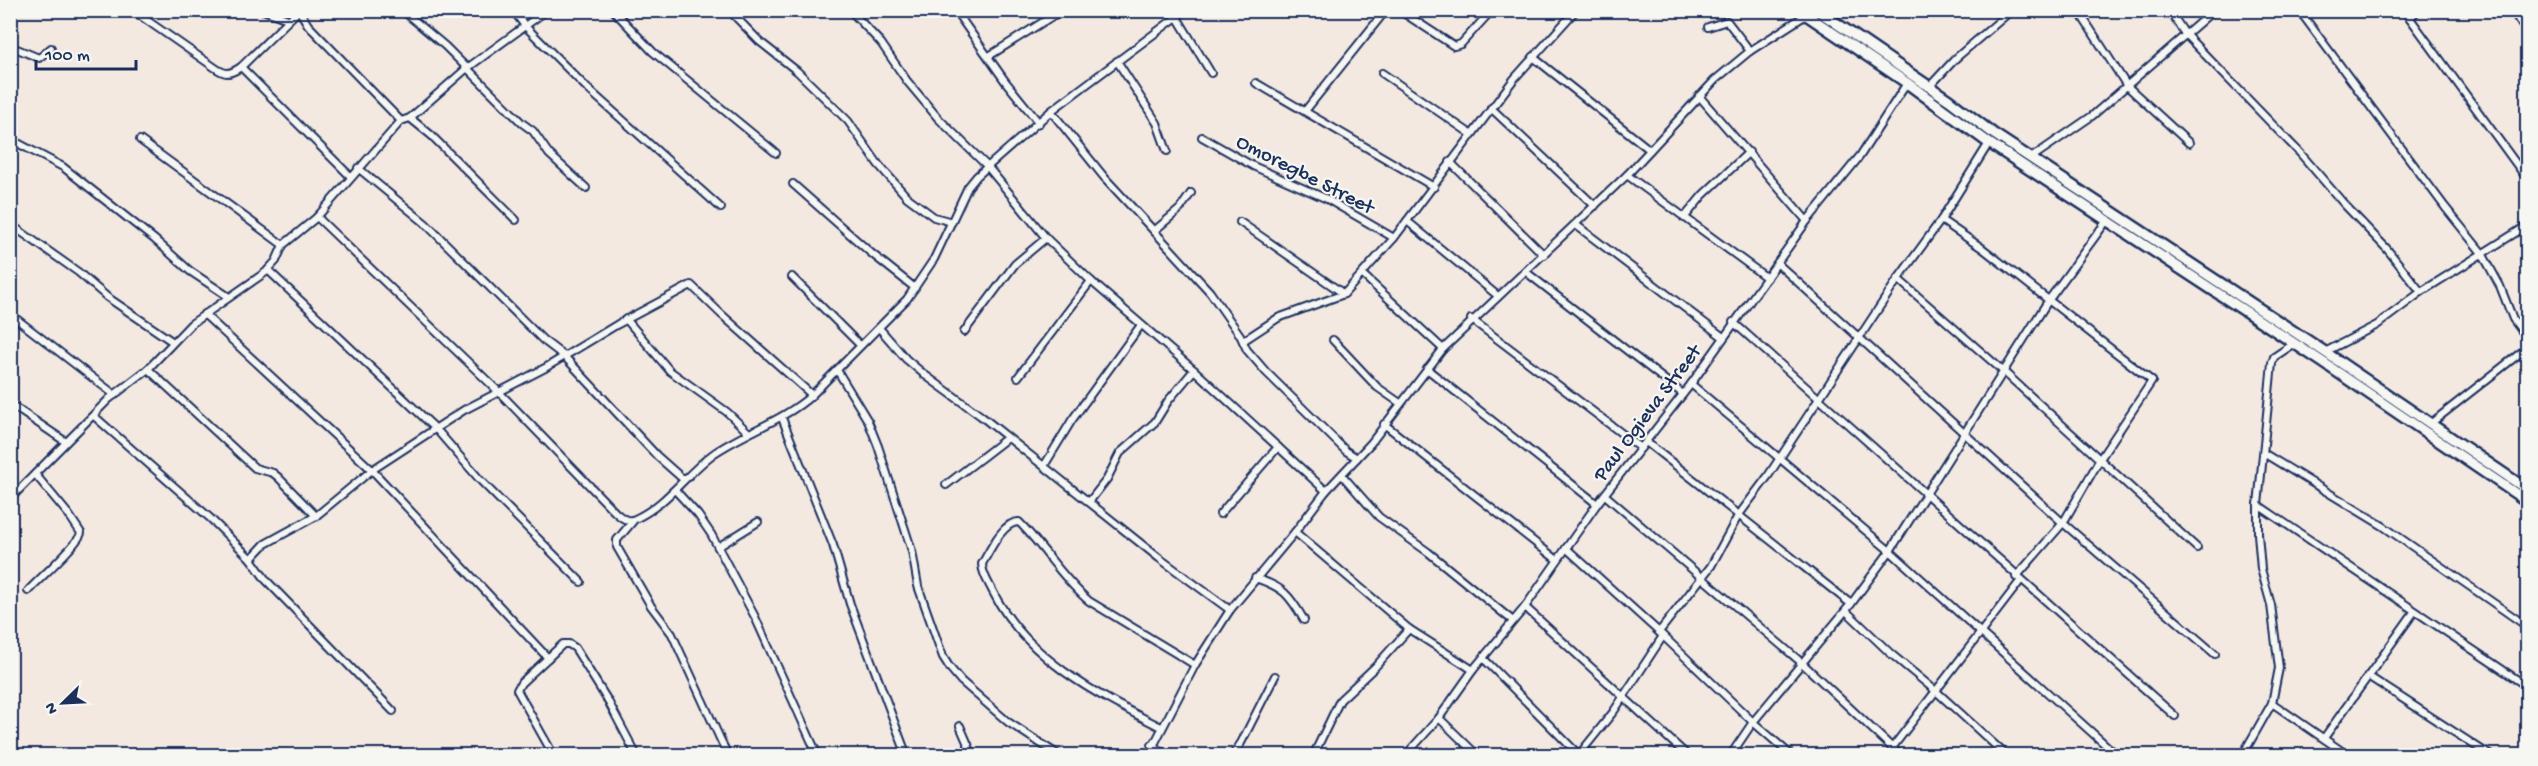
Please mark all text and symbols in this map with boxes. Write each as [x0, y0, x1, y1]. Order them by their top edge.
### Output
scale bar [36, 33, 136, 71]
text: 100 m [44, 46, 90, 67]
street label: Omoregbe Street [1231, 131, 1380, 223]
street label: Paul Ogieva Street [1589, 339, 1710, 488]
north arrow [33, 673, 93, 733]
text: N [41, 699, 63, 716]

